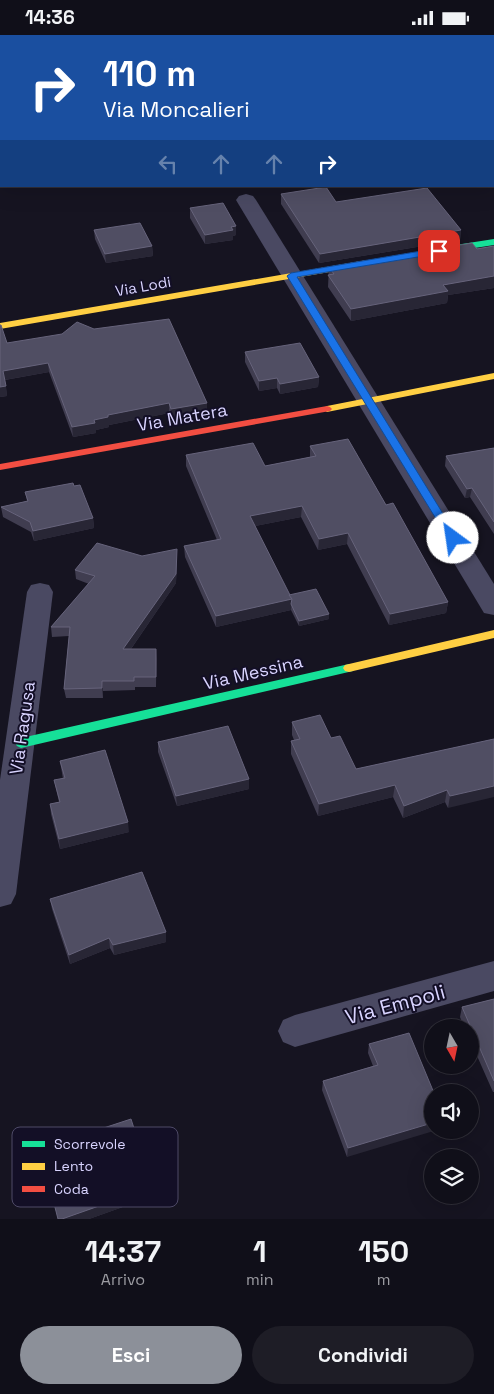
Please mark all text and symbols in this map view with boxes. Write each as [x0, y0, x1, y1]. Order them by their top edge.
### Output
text: 14:36 [25, 5, 75, 30]
text: 110 m [103, 52, 196, 96]
icon: right [20, 55, 85, 120]
text: Via Moncalieri [103, 95, 250, 123]
icon: left [154, 150, 182, 178]
icon: ahead [207, 150, 235, 178]
icon: ahead [260, 150, 288, 178]
icon: right [313, 150, 341, 178]
pin [418, 230, 460, 272]
icon: arrive [425, 237, 453, 265]
street label: Via Lodi [114, 272, 172, 300]
street label: Via Matera [135, 398, 229, 436]
position arrow [426, 511, 478, 563]
street label: Via Messina [201, 649, 305, 695]
street label: Via Ragusa [4, 680, 40, 776]
street label: Via Empoli [342, 978, 448, 1030]
north arrow [424, 1019, 479, 1074]
map controls [424, 1019, 479, 1204]
button: sound [424, 1084, 479, 1139]
legend [12, 1127, 178, 1207]
text: Scorrevole [54, 1135, 126, 1153]
button: layers [424, 1149, 479, 1204]
text: Lento [54, 1157, 93, 1175]
text: Coda [54, 1180, 89, 1198]
text: 14:37 [85, 1232, 161, 1271]
text: 1 [253, 1232, 266, 1271]
text: 150 [358, 1232, 409, 1271]
text: Arrivo [101, 1269, 145, 1290]
text: min [246, 1269, 273, 1290]
text: m [377, 1269, 391, 1290]
button: Esci [20, 1326, 242, 1384]
button: Condividi [252, 1326, 474, 1384]

